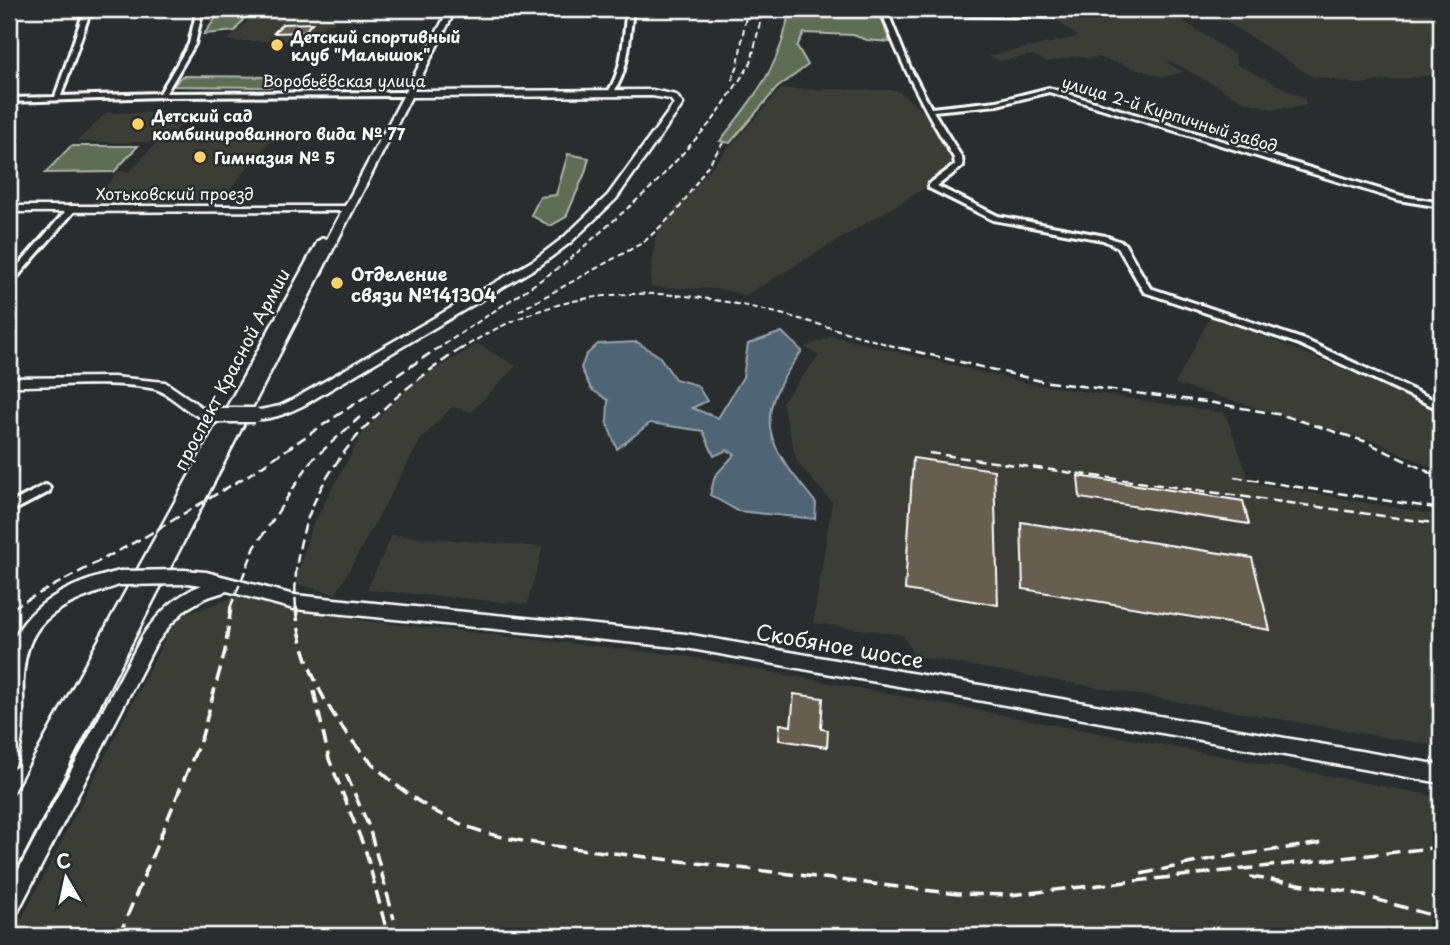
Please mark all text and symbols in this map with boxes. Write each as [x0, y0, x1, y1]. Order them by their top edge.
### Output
place label: Детский спортивный клуб "Малышок" [290, 24, 461, 66]
marker: Детский спортивный клуб "Малышок" [269, 37, 285, 53]
street label: Воробьёвская улица [262, 68, 426, 92]
street label: улица 2-й Кирпичный завод [1059, 69, 1281, 157]
place label: Детский сад комбинированного вида № 77 [151, 103, 406, 145]
marker: Детский сад комбинированного вида № 77 [130, 116, 146, 132]
place label: Гимназия № 5 [214, 145, 335, 169]
marker: Гимназия № 5 [192, 149, 208, 165]
street label: Хотьковский проезд [96, 181, 254, 205]
place label: Отделение связи №141304 [351, 260, 496, 308]
street label: проспект Красной Армии [166, 263, 296, 475]
marker: Отделение связи №141304 [329, 275, 345, 291]
street label: Скобяное шоссе [754, 615, 926, 675]
north arrow [32, 844, 102, 914]
text: С [54, 845, 72, 875]

